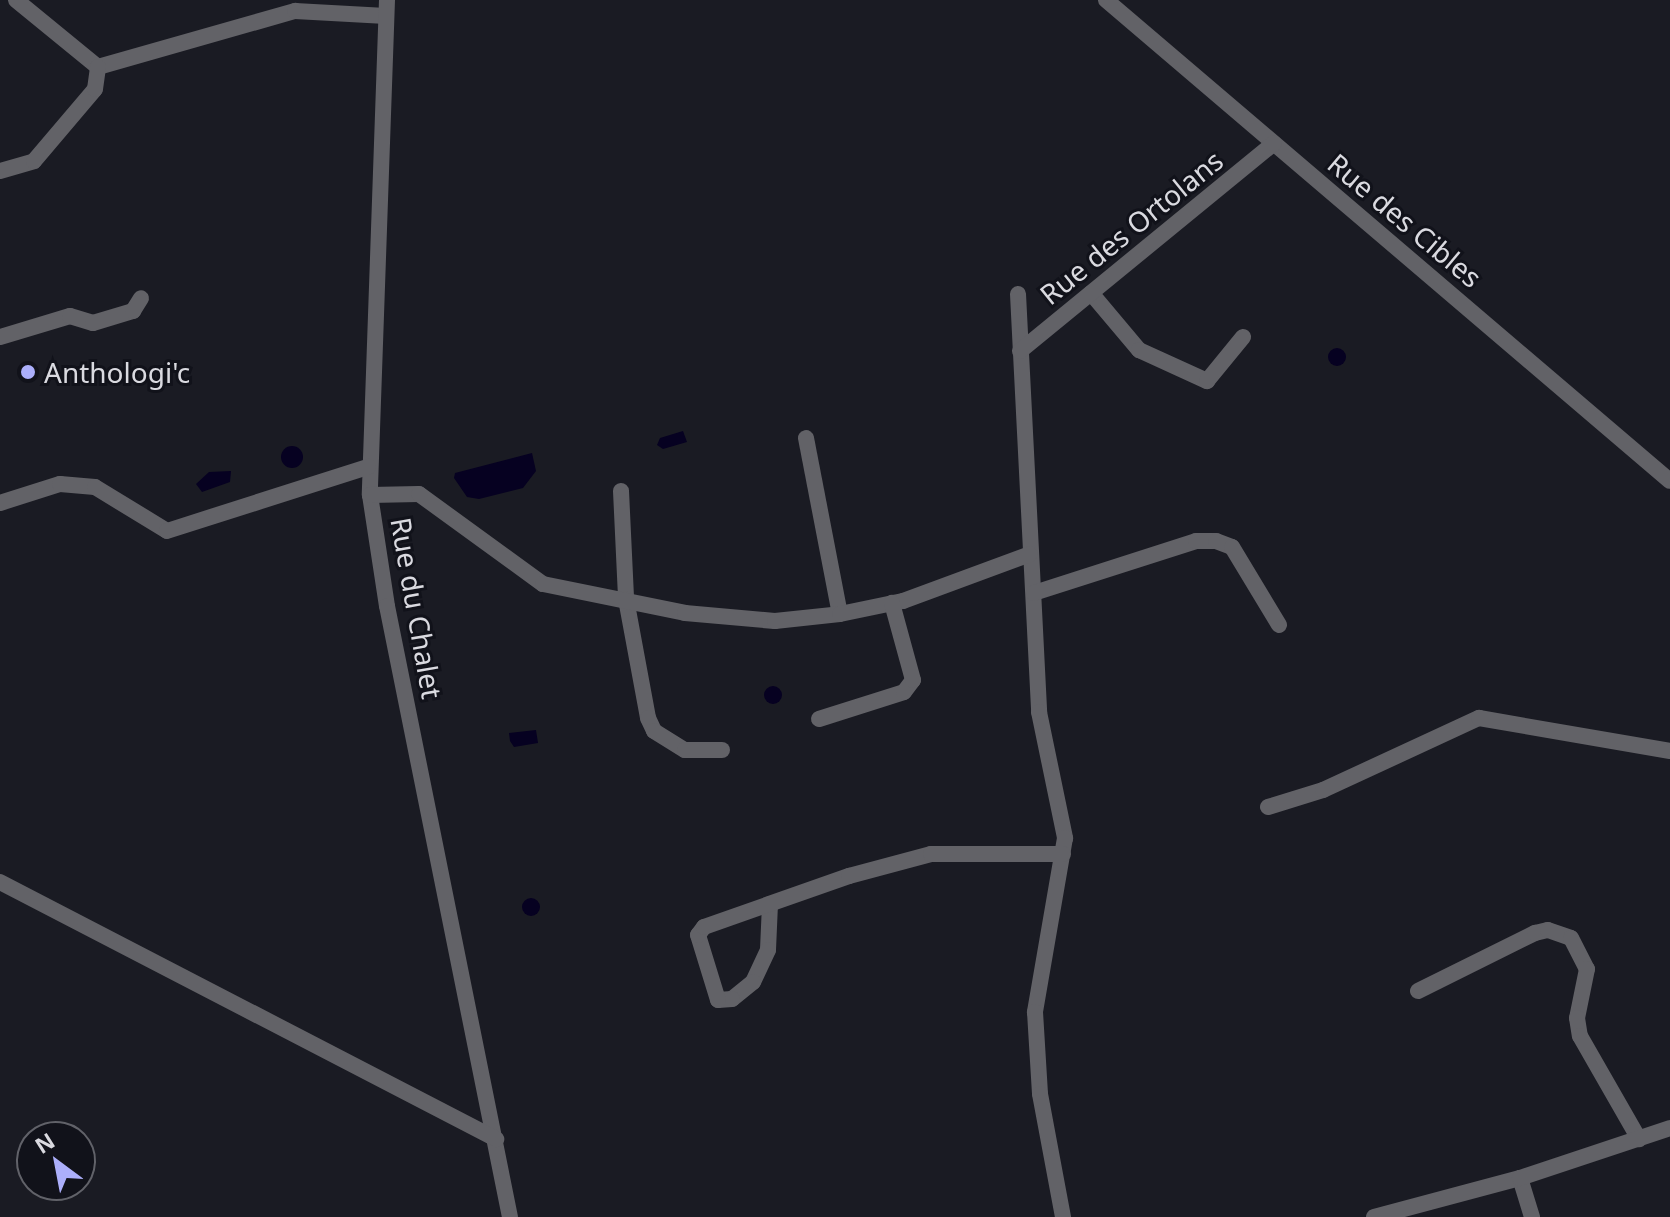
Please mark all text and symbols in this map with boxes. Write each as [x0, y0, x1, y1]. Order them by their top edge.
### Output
street label: Rue des Ortolans [1033, 143, 1229, 311]
street label: Rue des Cibles [1321, 146, 1489, 294]
place label: Anthologi'c [44, 355, 190, 389]
marker: Anthologi'c [19, 363, 37, 381]
street label: Rue du Chalet [385, 515, 449, 701]
north arrow [16, 1121, 96, 1201]
text: N [29, 1125, 60, 1160]

